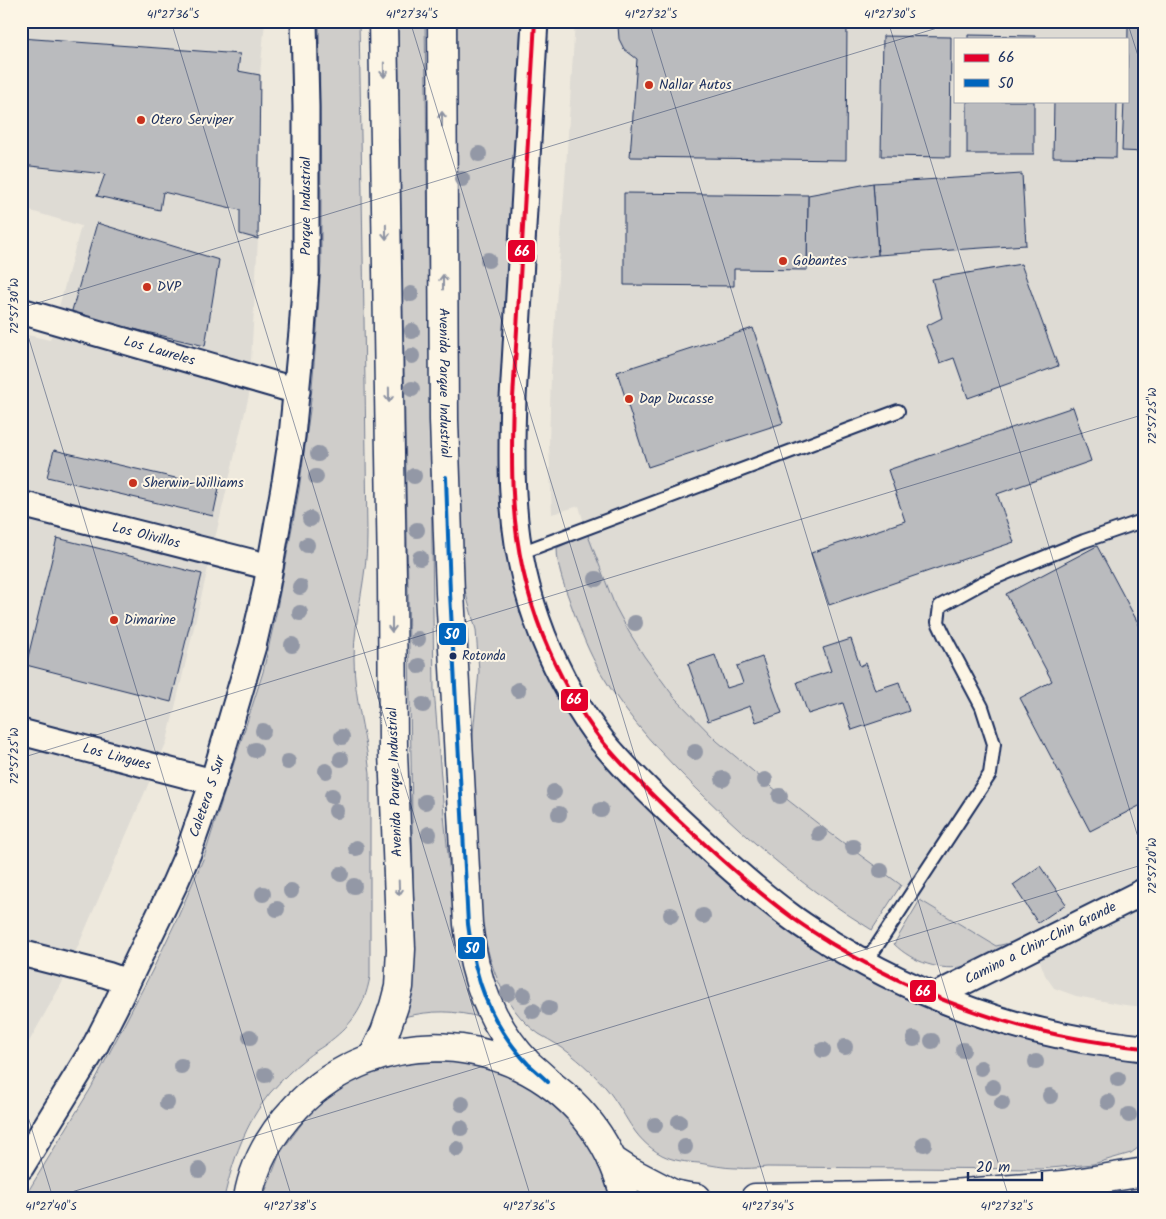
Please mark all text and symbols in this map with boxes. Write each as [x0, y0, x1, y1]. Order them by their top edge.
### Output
text: 41°27'36"S [147, 5, 200, 24]
text: 41°27'34"S [386, 5, 439, 24]
text: 41°27'32"S [625, 5, 678, 24]
text: 41°27'30"S [864, 5, 917, 24]
legend [954, 38, 1128, 102]
text: 66 [998, 46, 1015, 70]
one-way arrow [379, 62, 389, 78]
text: 50 [998, 72, 1014, 96]
place label: Nallar Autos [659, 74, 732, 96]
marker: Nallar Autos [643, 79, 655, 91]
place label: Otero Serviper [151, 109, 234, 131]
one-way arrow [437, 111, 447, 128]
marker: Otero Serviper [135, 114, 147, 126]
street label: Parque Industrial [295, 156, 317, 255]
one-way arrow [381, 224, 391, 240]
line badge: 66 [507, 239, 536, 263]
text: 66 [514, 241, 530, 263]
place label: Gobantes [793, 250, 847, 272]
marker: Gobantes [777, 255, 789, 267]
one-way arrow [438, 274, 448, 290]
place label: DVP [157, 276, 181, 298]
text: 72°57'30"W [5, 278, 24, 334]
marker: DVP [141, 281, 153, 293]
street label: Avenida Parque Industrial [432, 308, 456, 459]
street label: Los Laureles [121, 330, 198, 372]
one-way arrow [384, 386, 394, 403]
text: 72°57'25"W [1143, 387, 1162, 445]
place label: Dap Ducasse [639, 388, 714, 410]
marker: Dap Ducasse [623, 393, 635, 405]
place label: Sherwin-Williams [143, 472, 244, 494]
marker: Sherwin-Williams [127, 477, 139, 489]
street label: Los Olivillos [110, 516, 182, 555]
place label: Dimarine [124, 609, 176, 631]
marker: Dimarine [108, 614, 120, 626]
one-way arrow [387, 617, 397, 633]
line badge: 50 [438, 622, 467, 646]
text: 50 [444, 624, 460, 646]
place label: Rotonda [462, 646, 506, 667]
marker: Rotonda [448, 651, 458, 661]
line badge: 66 [560, 688, 589, 712]
text: 66 [566, 689, 582, 711]
street label: Avenida Parque Industrial [381, 706, 409, 857]
text: 72°57'25"W [5, 727, 24, 785]
street label: Los Lingues [80, 738, 153, 776]
street label: Caletera 5 Sur [183, 751, 232, 840]
text: 72°57'20"W [1143, 838, 1162, 894]
one-way arrow [394, 880, 403, 896]
street label: Camino a Chin-Chin Grande [961, 896, 1121, 990]
line badge: 50 [457, 936, 486, 960]
text: 50 [464, 938, 480, 960]
line badge: 66 [909, 979, 937, 1003]
text: 66 [915, 981, 931, 1003]
scale bar [968, 1149, 1042, 1181]
text: 20 m [976, 1156, 1010, 1180]
text: 41°27'40"S [25, 1197, 77, 1216]
text: 41°27'38"S [263, 1197, 317, 1216]
text: 41°27'36"S [503, 1197, 556, 1216]
text: 41°27'34"S [742, 1197, 795, 1216]
text: 41°27'32"S [981, 1197, 1034, 1216]

